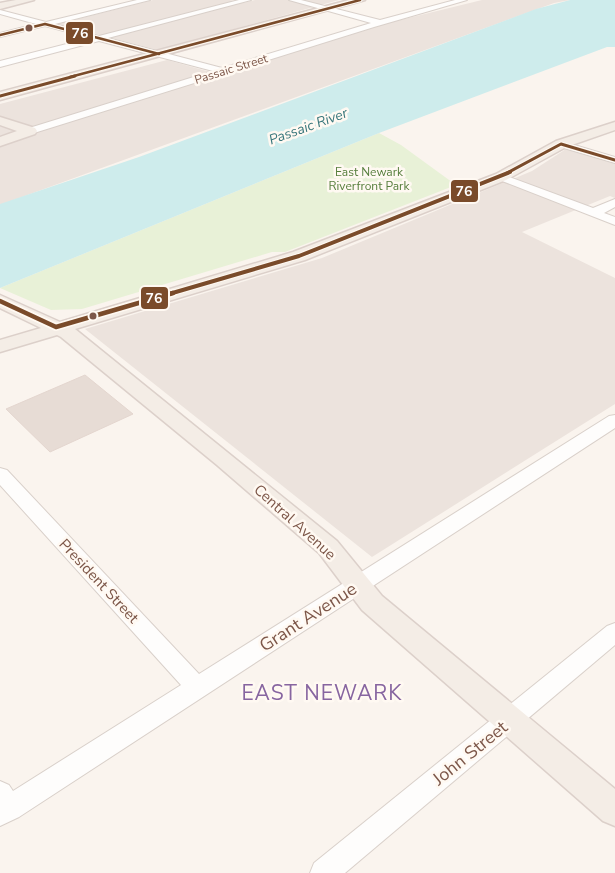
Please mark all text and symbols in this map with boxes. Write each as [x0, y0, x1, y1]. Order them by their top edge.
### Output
line badge: 76 [65, 21, 94, 45]
unlabelled marker [24, 23, 34, 33]
text: 76 [72, 24, 88, 43]
street label: Passaic Street [192, 50, 270, 88]
water label: Passaic River [266, 103, 351, 149]
park label: East Newark Riverfront Park [329, 164, 410, 194]
line badge: 76 [450, 179, 479, 203]
text: 76 [456, 182, 472, 201]
line badge: 76 [140, 286, 169, 310]
text: 76 [146, 289, 162, 308]
unlabelled marker [88, 311, 98, 321]
street label: Central Avenue [250, 480, 340, 564]
street label: President Street [55, 534, 144, 628]
street label: Grant Avenue [255, 577, 361, 657]
district label: EAST NEWARK [242, 679, 402, 707]
street label: John Street [427, 715, 513, 791]

